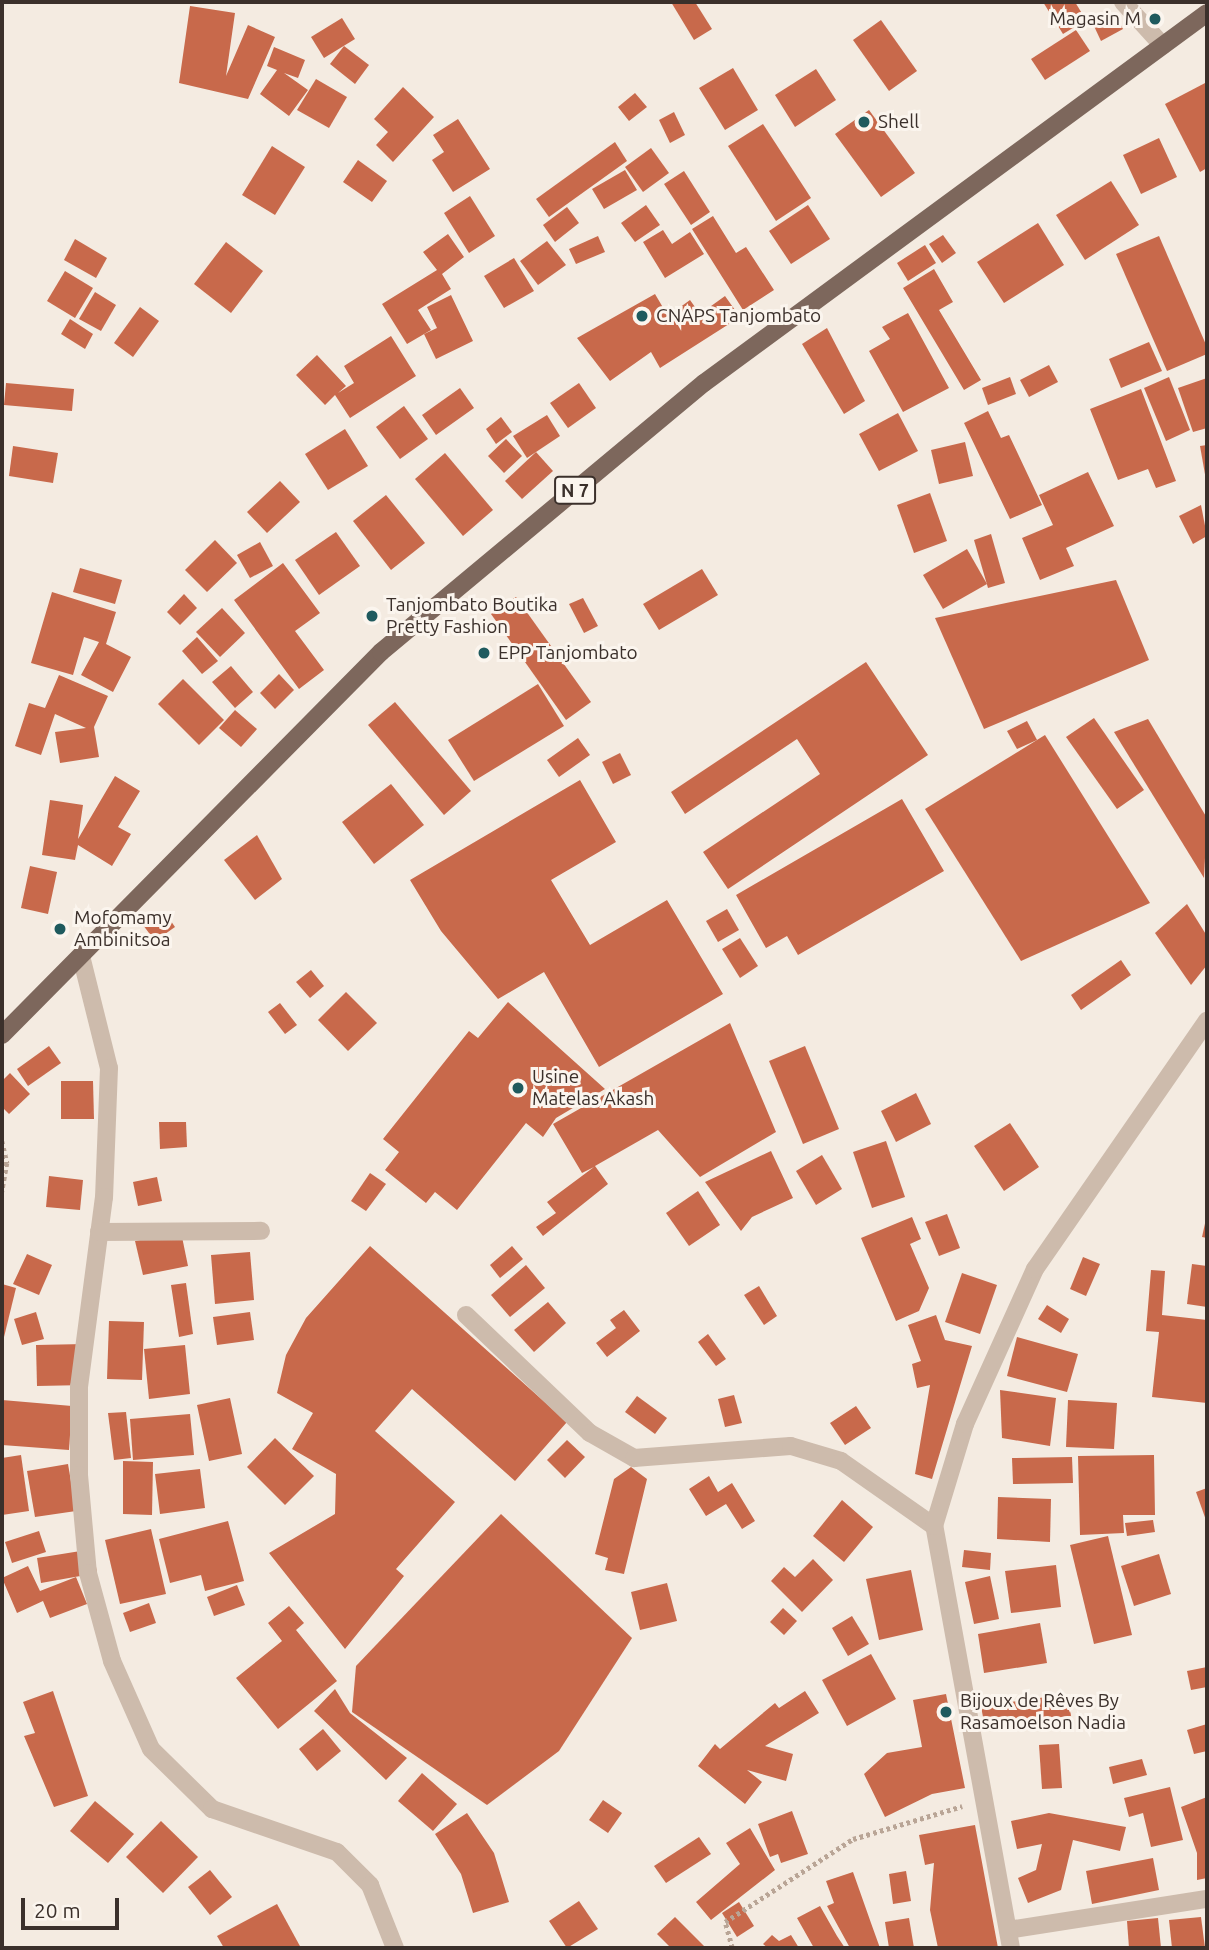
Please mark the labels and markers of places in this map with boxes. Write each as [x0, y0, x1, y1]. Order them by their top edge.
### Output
place label: Magasin M [1049, 8, 1141, 30]
marker: Magasin M [1147, 11, 1163, 27]
place label: Shell [878, 111, 919, 133]
marker: Shell [856, 114, 872, 130]
place label: CNAPS Tanjombato [656, 305, 821, 327]
marker: CNAPS Tanjombato [634, 308, 650, 324]
place label: Tanjombato Boutika Pretty Fashion [386, 594, 558, 638]
marker: Tanjombato Boutika Pretty Fashion [364, 608, 380, 624]
place label: EPP Tanjombato [498, 642, 638, 664]
marker: EPP Tanjombato [476, 645, 492, 661]
place label: Mofomamy Ambinitsoa [74, 907, 172, 951]
marker: Mofomamy Ambinitsoa [52, 921, 68, 937]
place label: Usine Matelas Akash [532, 1066, 654, 1110]
marker: Usine Matelas Akash [510, 1080, 526, 1096]
place label: Bijoux de Rêves By Rasamoelson Nadia [960, 1690, 1126, 1734]
marker: Bijoux de Rêves By Rasamoelson Nadia [938, 1704, 954, 1720]

